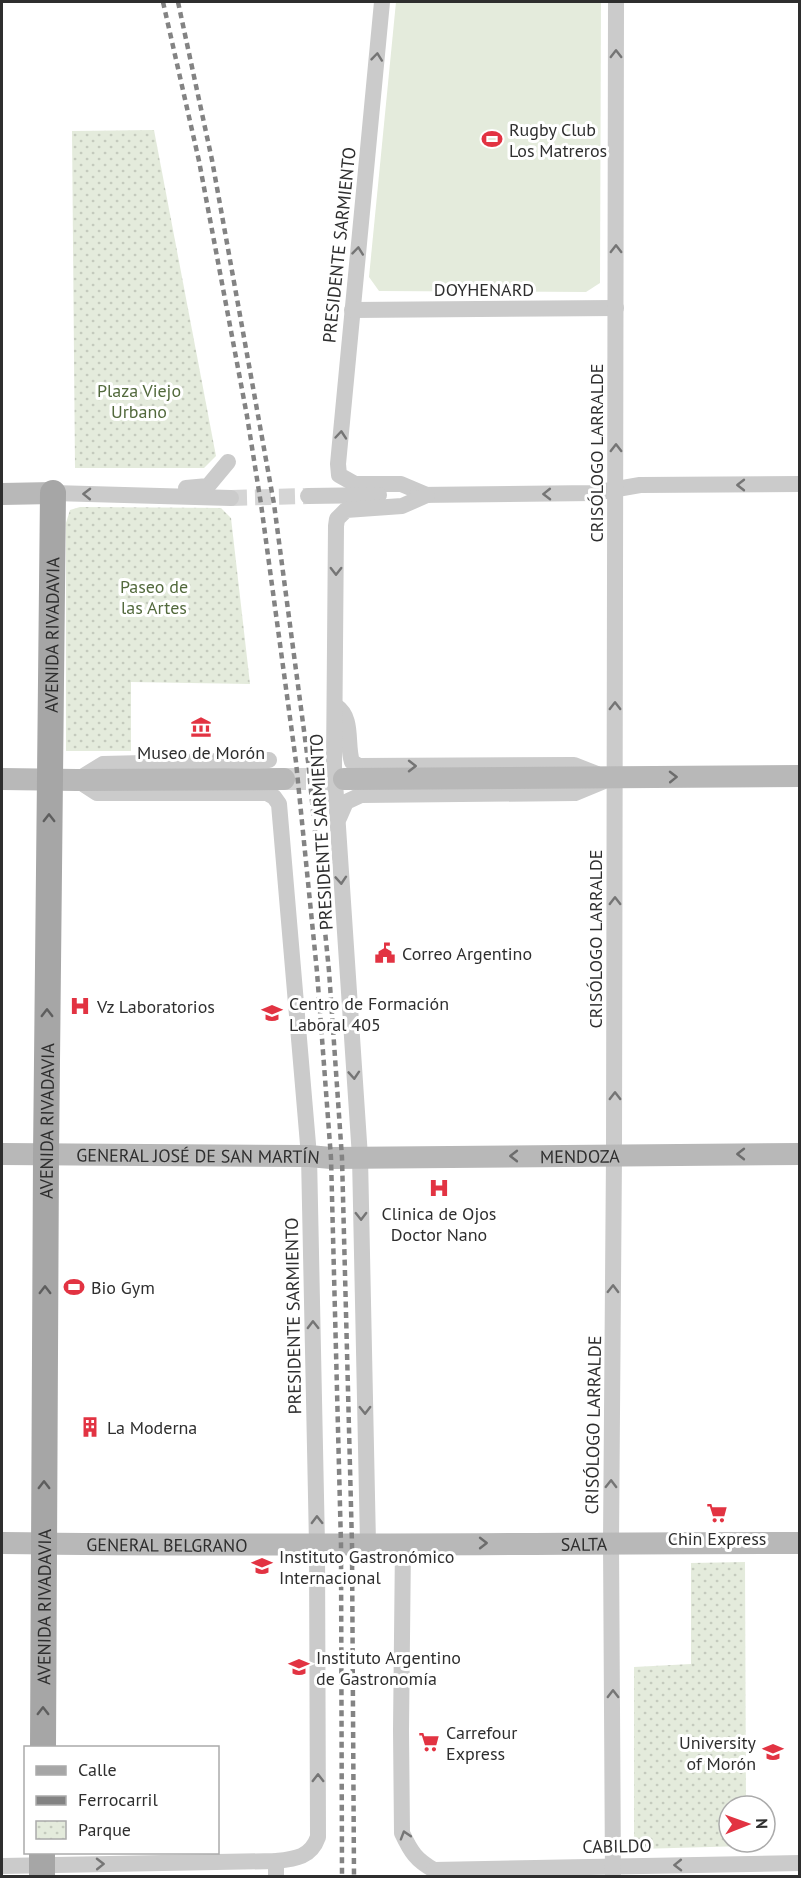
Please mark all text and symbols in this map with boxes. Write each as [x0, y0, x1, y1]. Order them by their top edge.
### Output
one-way arrow [610, 50, 622, 59]
one-way arrow [370, 53, 383, 62]
place label: Rugby Club Los Matreros [509, 118, 607, 162]
sports icon: Rugby Club Los Matreros [480, 127, 504, 151]
street label: PRESIDENTE SARMIENTO [317, 146, 361, 344]
one-way arrow [610, 245, 622, 254]
one-way arrow [351, 247, 364, 256]
street label: DOYHENARD [434, 278, 534, 301]
street label: CRISÓLOGO LARRALDE [585, 364, 608, 542]
park label: Plaza Viejo Urbano [97, 379, 181, 423]
one-way arrow [334, 430, 347, 439]
one-way arrow [610, 444, 622, 453]
one-way arrow [737, 479, 746, 491]
one-way arrow [542, 487, 551, 500]
one-way arrow [83, 488, 92, 500]
street label: AVENIDA RIVADAVIA [39, 556, 64, 713]
one-way arrow [330, 567, 342, 576]
park label: Paseo de las Artes [120, 575, 188, 619]
one-way arrow [609, 702, 621, 711]
museum icon: Museo de Morón [189, 715, 213, 739]
street label: PRESIDENTE SARMIENTO [304, 733, 338, 931]
place label: Museo de Morón [137, 741, 265, 764]
one-way arrow [407, 760, 416, 772]
one-way arrow [669, 771, 678, 784]
one-way arrow [43, 813, 55, 822]
street label: CRISÓLOGO LARRALDE [584, 850, 607, 1028]
one-way arrow [335, 876, 348, 885]
one-way arrow [609, 897, 621, 906]
public building icon: Correo Argentino [373, 941, 397, 965]
place label: Correo Argentino [402, 942, 532, 965]
place label: Centro de Formación Laboral 405 [289, 992, 449, 1036]
hospital icon: Vz Laboratorios [68, 994, 92, 1018]
place label: Vz Laboratorios [96, 995, 215, 1018]
school or university icon: Centro de Formación Laboral 405 [260, 1001, 284, 1025]
one-way arrow [41, 1008, 53, 1017]
street label: AVENIDA RIVADAVIA [34, 1042, 59, 1199]
one-way arrow [347, 1070, 360, 1079]
one-way arrow [609, 1092, 621, 1101]
street label: GENERAL JOSÉ DE SAN MARTÍN [76, 1143, 321, 1168]
street label: MENDOZA [540, 1144, 620, 1168]
one-way arrow [737, 1148, 746, 1160]
one-way arrow [509, 1150, 518, 1162]
hospital icon: Clinica de Ojos Doctor Nano [427, 1176, 451, 1200]
place label: Clinica de Ojos Doctor Nano [382, 1202, 496, 1246]
one-way arrow [355, 1211, 367, 1220]
street label: PRESIDENTE SARMIENTO [280, 1217, 306, 1415]
sports icon: Bio Gym [62, 1275, 86, 1299]
place label: Bio Gym [91, 1276, 155, 1299]
one-way arrow [607, 1284, 619, 1293]
one-way arrow [39, 1286, 51, 1295]
one-way arrow [306, 1321, 319, 1330]
street label: CRISÓLOGO LARRALDE [580, 1335, 606, 1515]
one-way arrow [359, 1406, 372, 1415]
building icon: La Moderna [78, 1415, 102, 1439]
place label: La Moderna [107, 1416, 197, 1439]
one-way arrow [605, 1479, 618, 1488]
one-way arrow [38, 1481, 50, 1490]
supermarket icon: Chin Express [705, 1501, 729, 1525]
one-way arrow [311, 1516, 323, 1525]
place label: Chin Express [668, 1527, 766, 1550]
street label: AVENIDA RIVADAVIA [32, 1529, 56, 1685]
street label: SALTA [561, 1532, 608, 1555]
street label: GENERAL BELGRANO [86, 1533, 248, 1556]
one-way arrow [478, 1537, 487, 1549]
place label: Instituto Gastronómico Internacional [279, 1545, 454, 1589]
school or university icon: Instituto Gastronómico Internacional [250, 1554, 274, 1578]
place label: Instituto Argentino de Gastronomía [316, 1646, 461, 1690]
school or university icon: Instituto Argentino de Gastronomía [287, 1655, 311, 1679]
one-way arrow [607, 1690, 619, 1699]
one-way arrow [37, 1707, 49, 1716]
place label: Carrefour Express [446, 1721, 517, 1765]
supermarket icon: Carrefour Express [417, 1730, 441, 1754]
place label: University of Morón [679, 1731, 757, 1775]
school or university icon: University of Morón [761, 1740, 785, 1764]
legend [24, 1746, 219, 1854]
text: Calle [78, 1758, 117, 1781]
one-way arrow [312, 1774, 324, 1783]
text: Ferrocarril [78, 1788, 158, 1811]
north arrow [717, 1794, 777, 1854]
text: Parque [78, 1818, 131, 1841]
text: N [752, 1818, 772, 1829]
one-way arrow [400, 1830, 412, 1840]
street label: CABILDO [582, 1834, 652, 1858]
one-way arrow [96, 1858, 105, 1871]
one-way arrow [674, 1859, 683, 1871]

